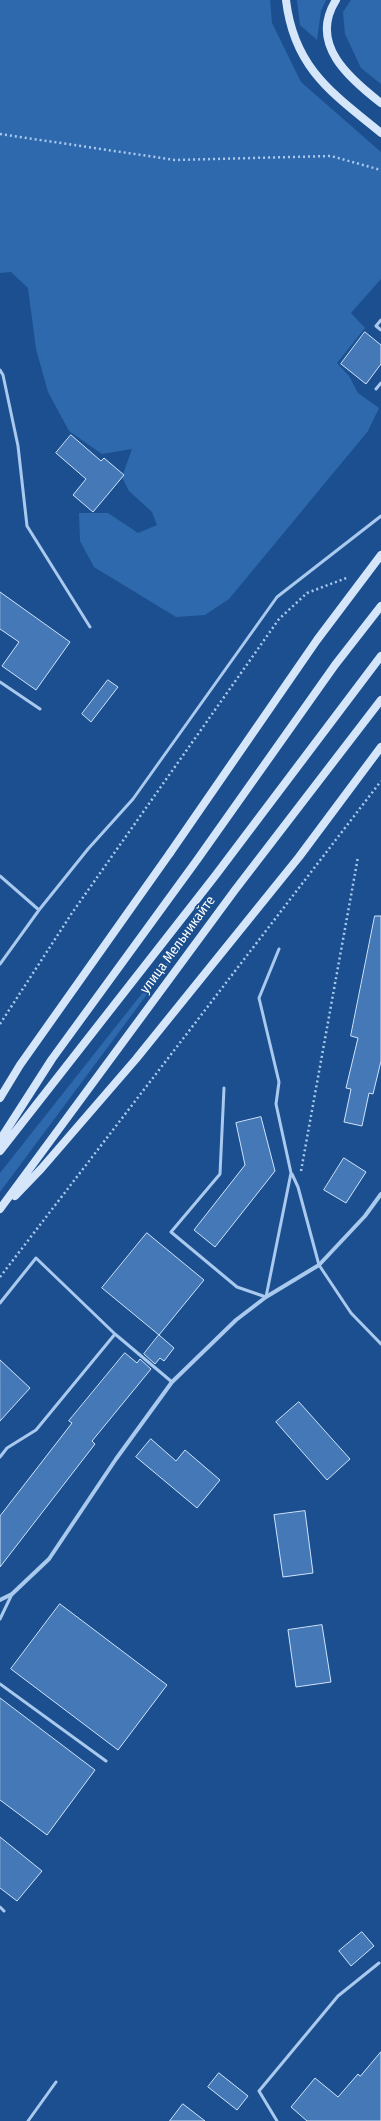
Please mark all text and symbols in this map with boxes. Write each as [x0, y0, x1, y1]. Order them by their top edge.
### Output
street label: улица Мельникайте [137, 893, 219, 997]

